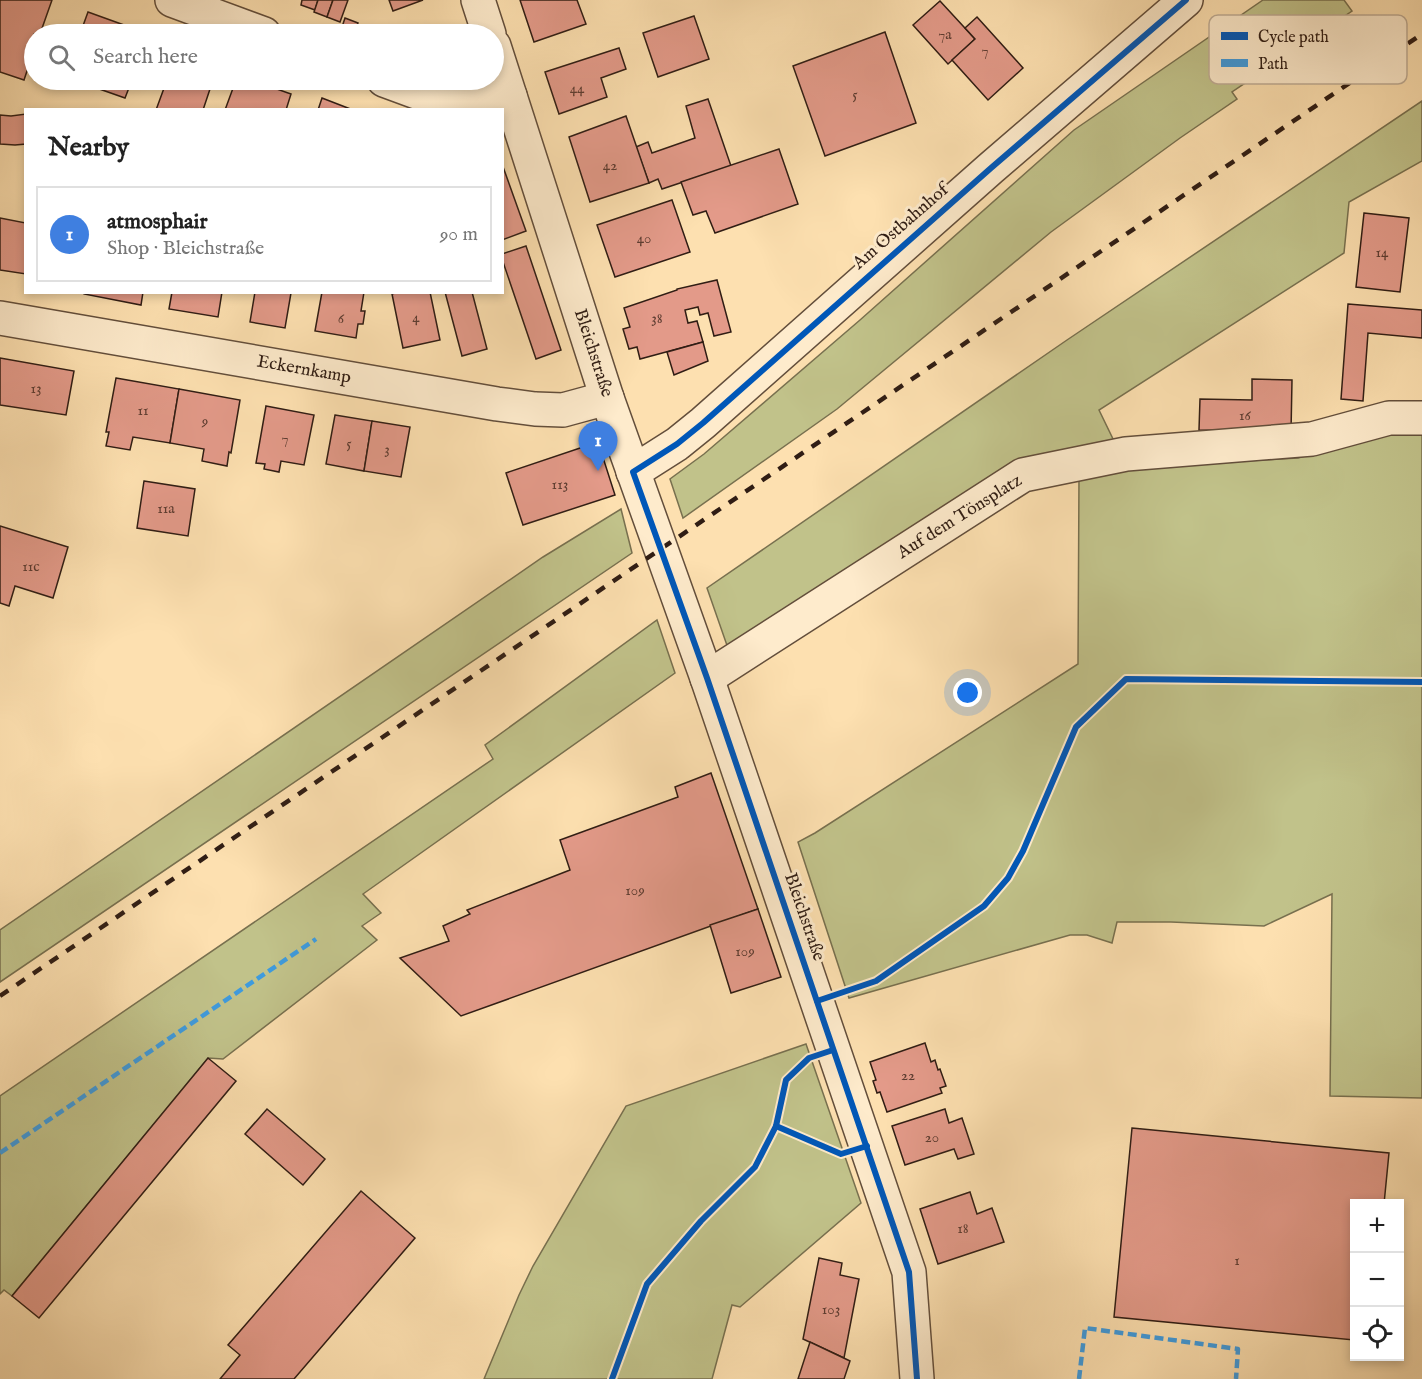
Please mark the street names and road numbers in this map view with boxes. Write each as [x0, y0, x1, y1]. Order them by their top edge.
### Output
street label: Am Ostbahnhof [848, 177, 956, 276]
street label: Bleichstraße [568, 306, 618, 400]
street label: Eckernkamp [255, 350, 353, 390]
street label: Auf dem Tönsplatz [893, 469, 1027, 565]
street label: Bleichstraße [778, 870, 830, 964]

